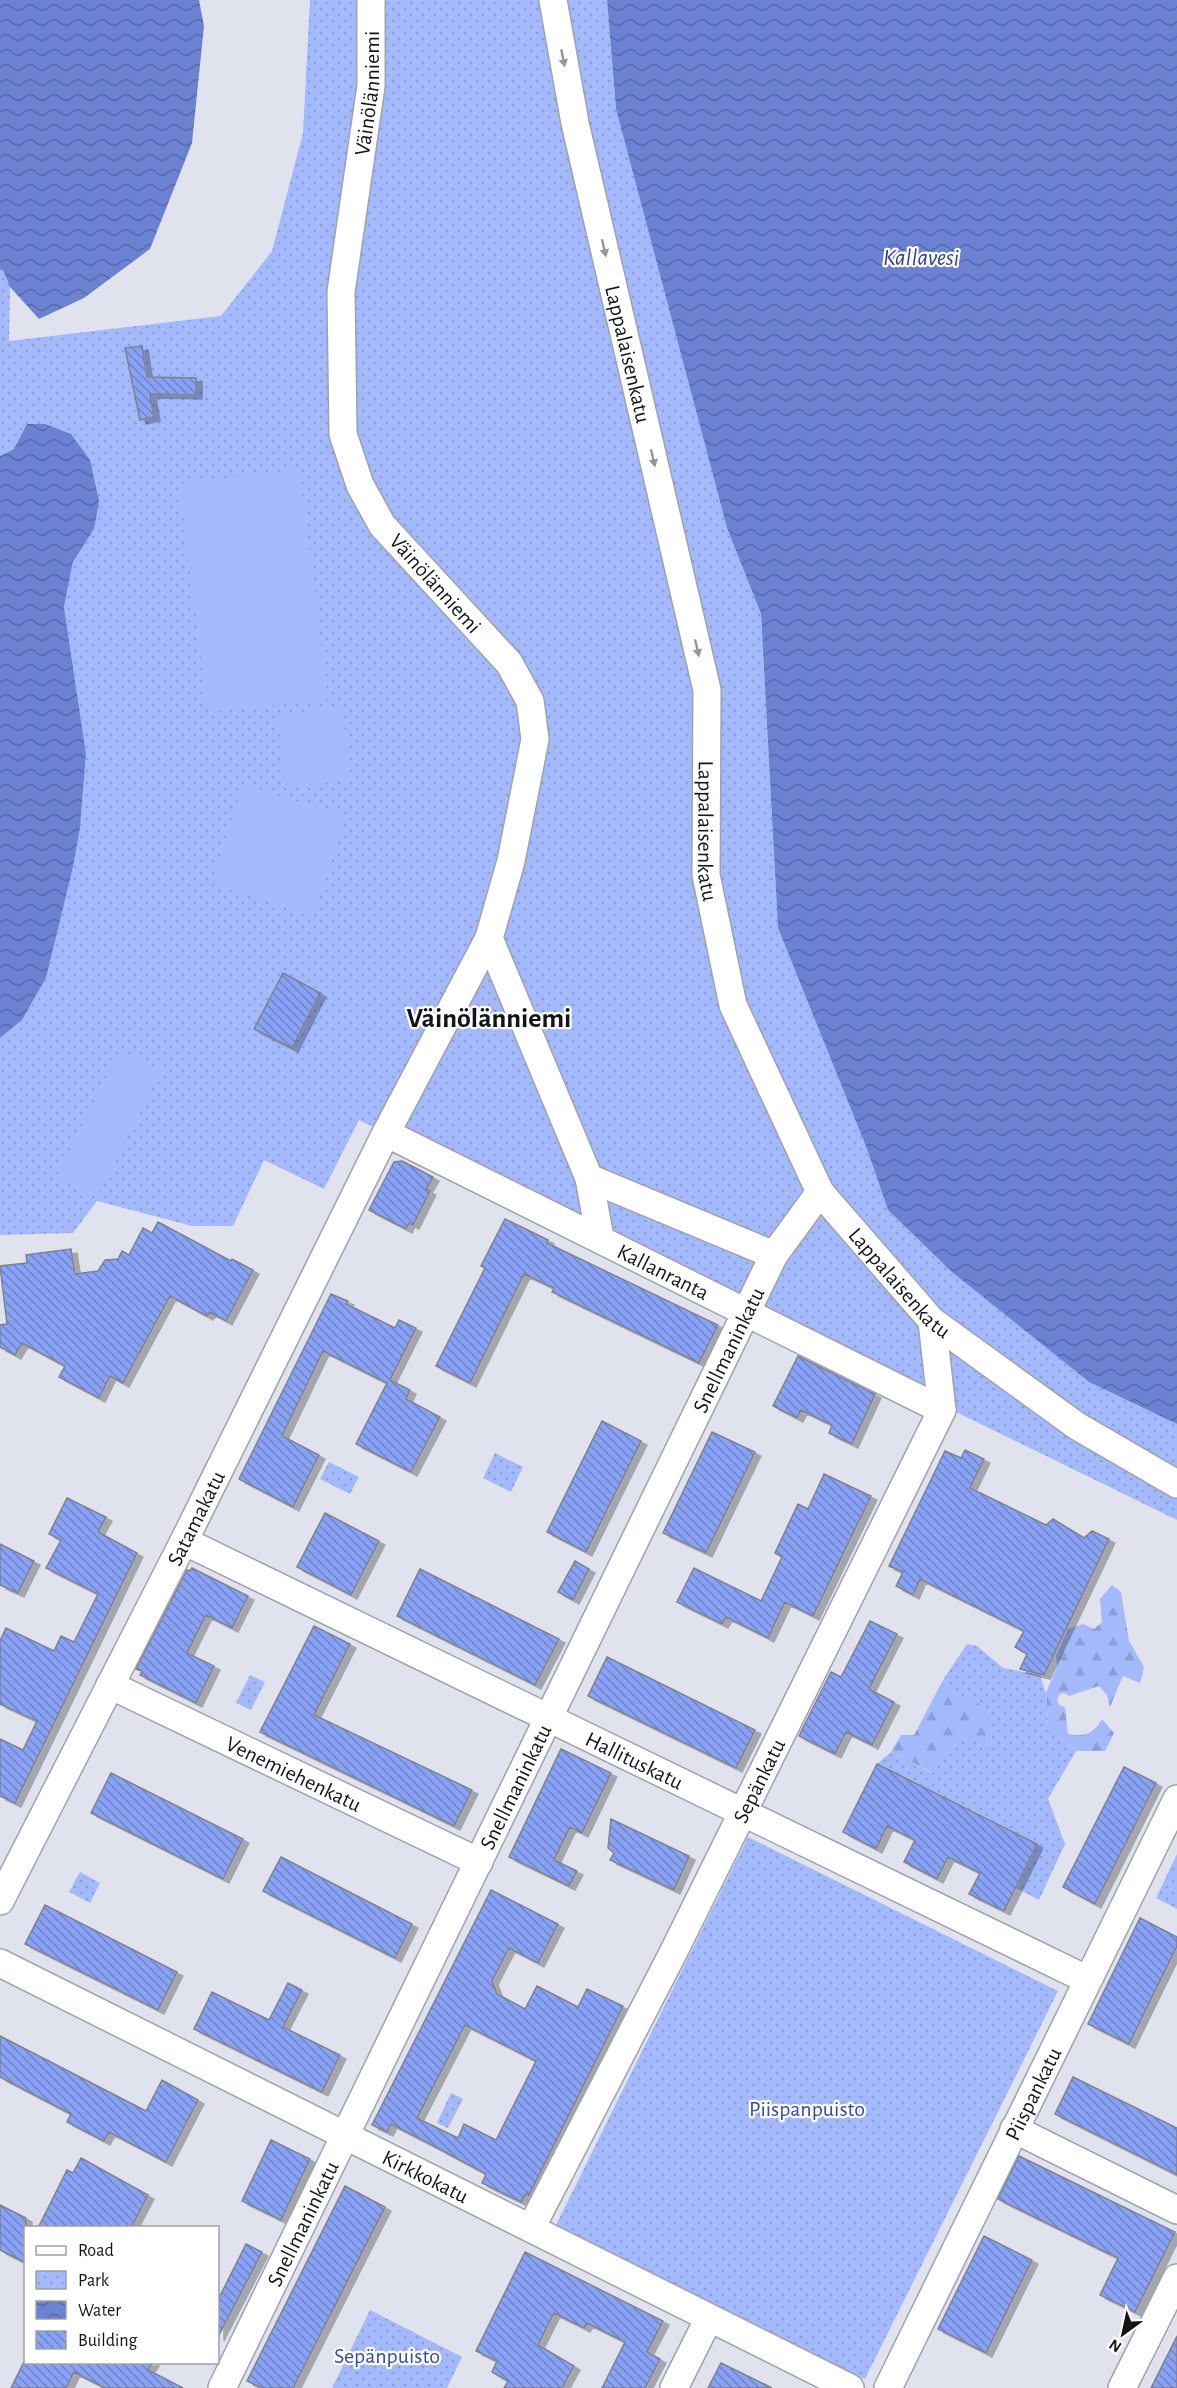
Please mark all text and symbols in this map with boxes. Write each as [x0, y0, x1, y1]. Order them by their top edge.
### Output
street label: Väinölänniemi [351, 31, 384, 157]
one-way arrow [559, 48, 568, 67]
one-way arrow [600, 239, 610, 257]
water label: Kallavesi [883, 246, 959, 270]
street label: Lappalaisenkatu [601, 283, 654, 425]
one-way arrow [649, 449, 659, 468]
street label: Väinölänniemi [385, 530, 485, 638]
one-way arrow [693, 639, 703, 658]
street label: Lappalaisenkatu [694, 761, 721, 903]
district label: Väinölänniemi [407, 1005, 571, 1033]
street label: Lappalaisenkatu [844, 1224, 954, 1343]
street label: Kallanranta [614, 1240, 712, 1304]
street label: Snellmaninkatu [689, 1284, 768, 1416]
street label: Satamakatu [163, 1467, 229, 1569]
street label: Snellmaninkatu [476, 1721, 556, 1853]
street label: Hallituskatu [582, 1728, 686, 1794]
street label: Venemiehenkatu [222, 1732, 365, 1816]
street label: Sepänkatu [729, 1735, 789, 1826]
street label: Piispankatu [1001, 2044, 1065, 2144]
park label: Piispanpuisto [749, 2098, 865, 2120]
street label: Kirkkokatu [379, 2146, 472, 2207]
street label: Snellmaninkatu [263, 2158, 343, 2290]
legend [24, 2226, 219, 2364]
text: Road [78, 2242, 114, 2260]
text: Park [78, 2272, 110, 2290]
text: Water [78, 2302, 121, 2320]
north arrow [1093, 2304, 1153, 2364]
text: Building [78, 2332, 138, 2350]
text: N [1106, 2336, 1124, 2355]
park label: Sepänpuisto [334, 2345, 440, 2367]

